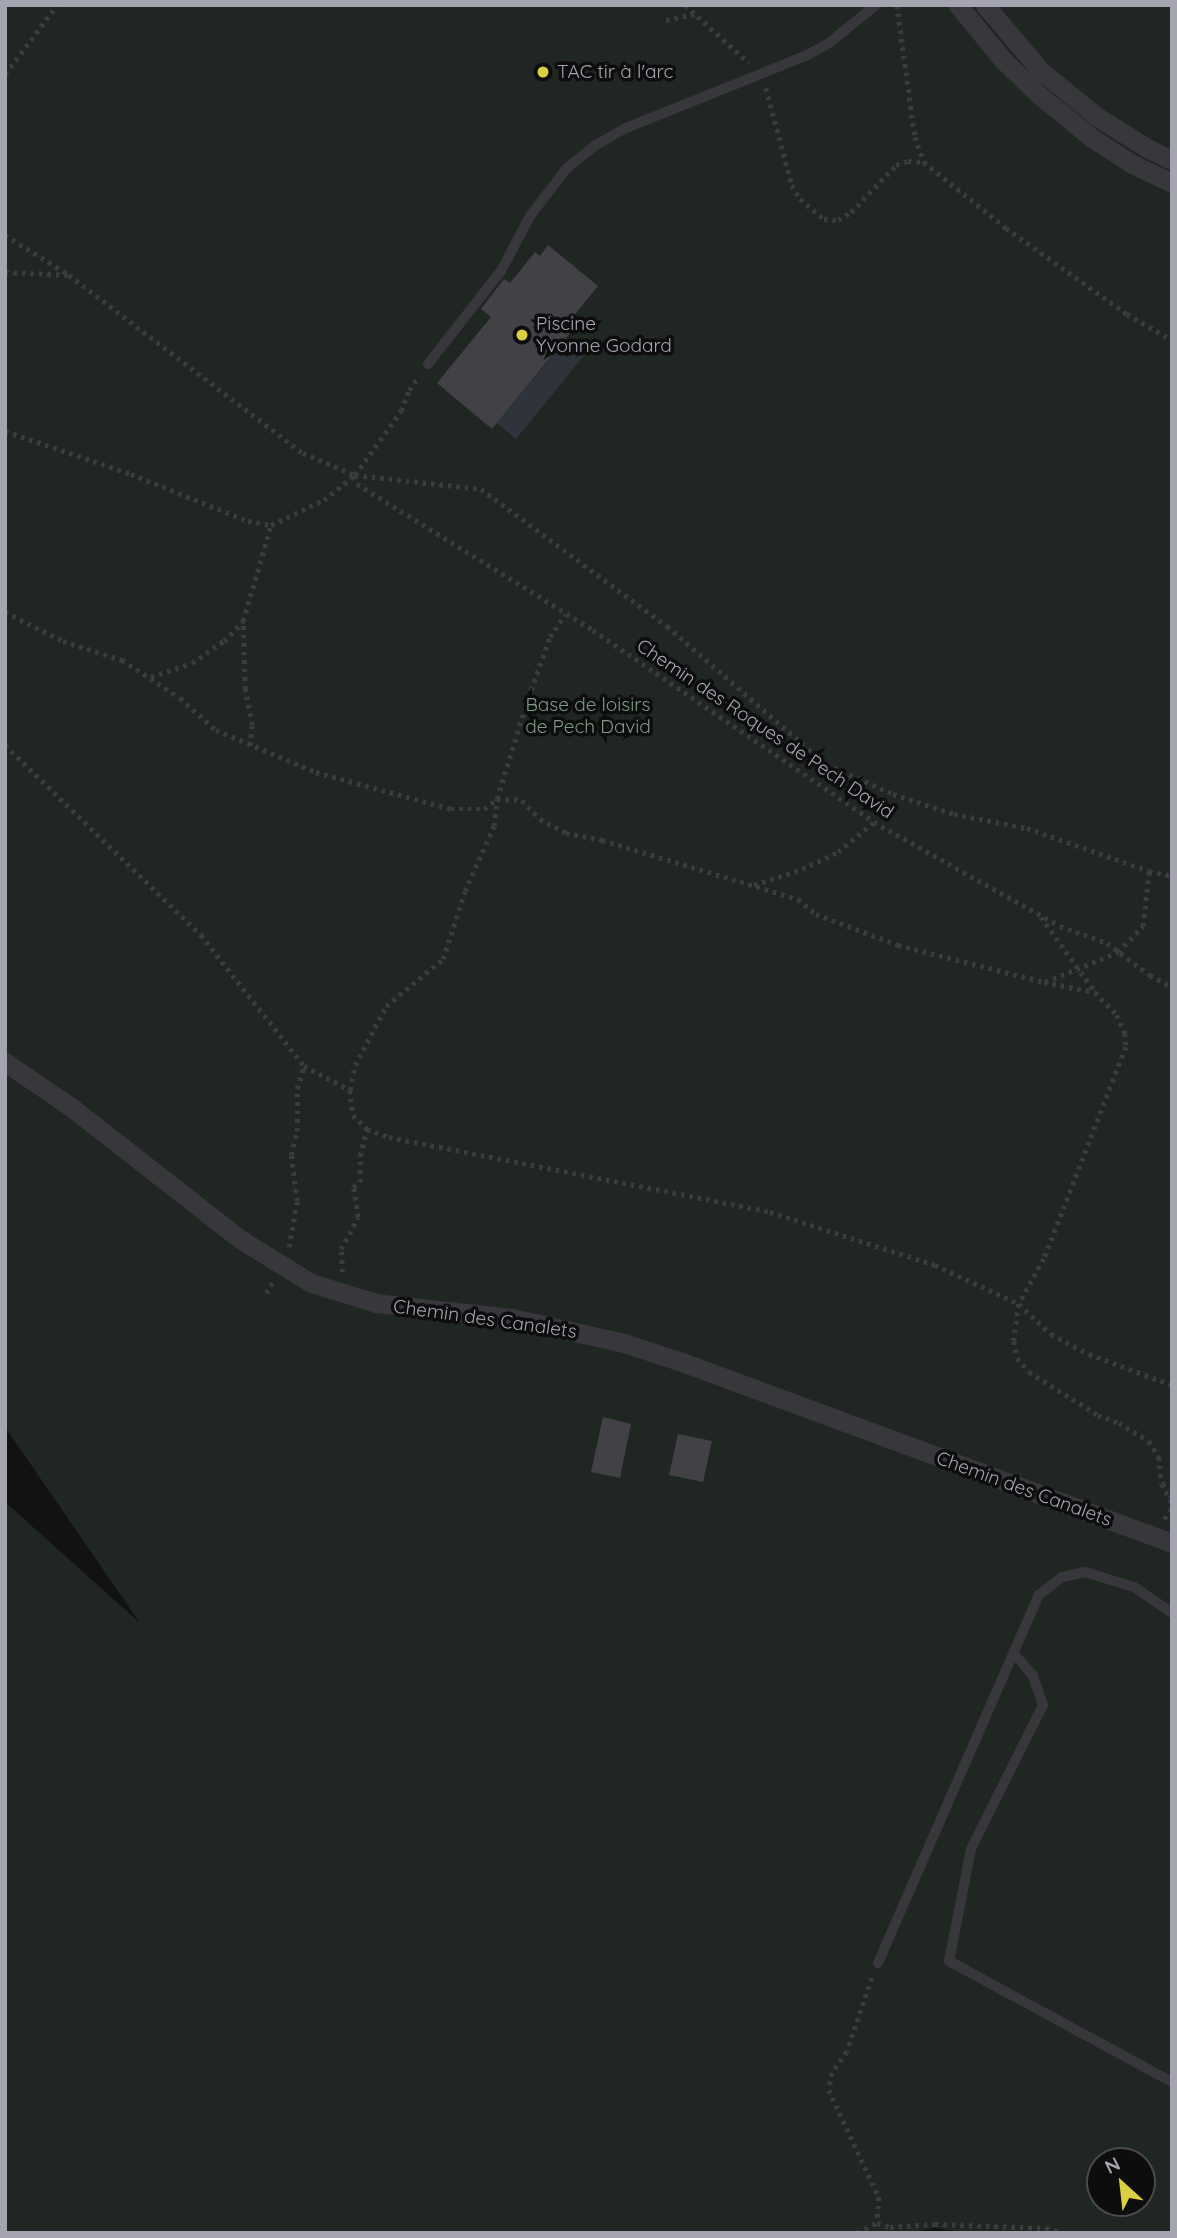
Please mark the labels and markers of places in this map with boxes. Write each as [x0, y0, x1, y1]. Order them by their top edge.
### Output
place label: TAC tir à l'arc [557, 61, 673, 83]
marker: TAC tir à l'arc [535, 64, 551, 80]
place label: Piscine Yvonne Godard [536, 313, 672, 357]
marker: Piscine Yvonne Godard [514, 327, 530, 343]

